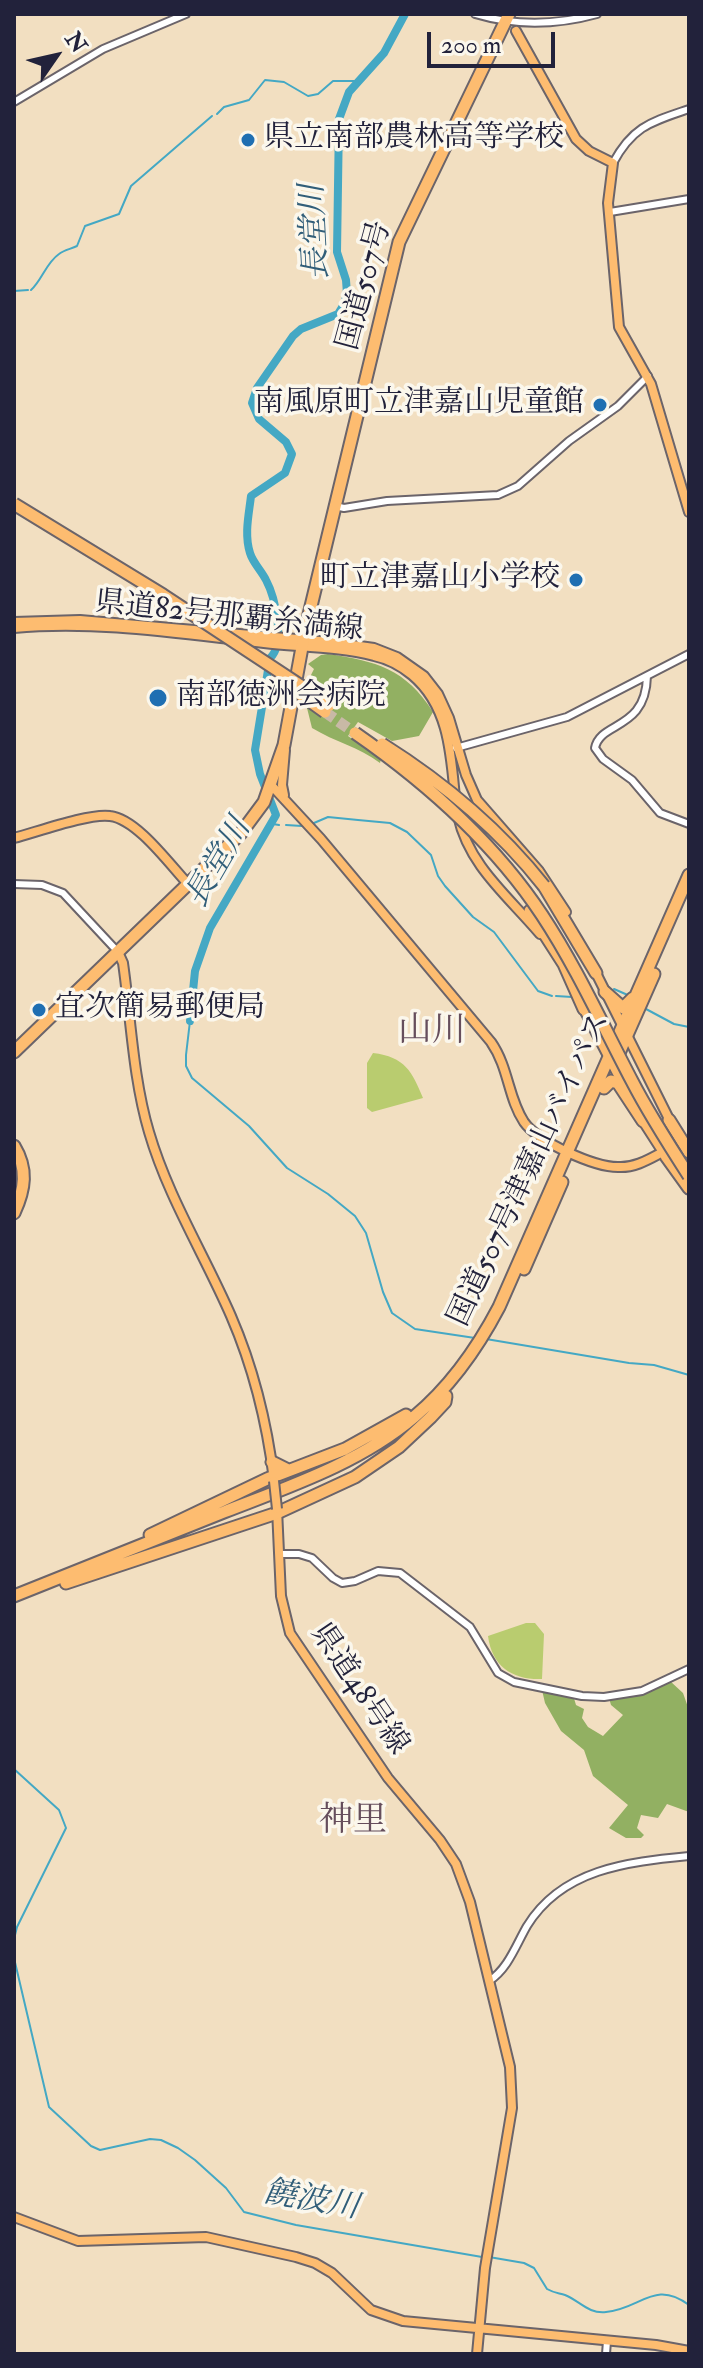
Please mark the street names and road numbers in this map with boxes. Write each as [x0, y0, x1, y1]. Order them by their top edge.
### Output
street label: 国道507号 [332, 218, 400, 354]
street label: 県道82号那覇糸満線 [93, 586, 365, 650]
street label: 国道507号津嘉山バイパス [442, 1007, 620, 1333]
street label: 県道48号線 [301, 1618, 415, 1762]

